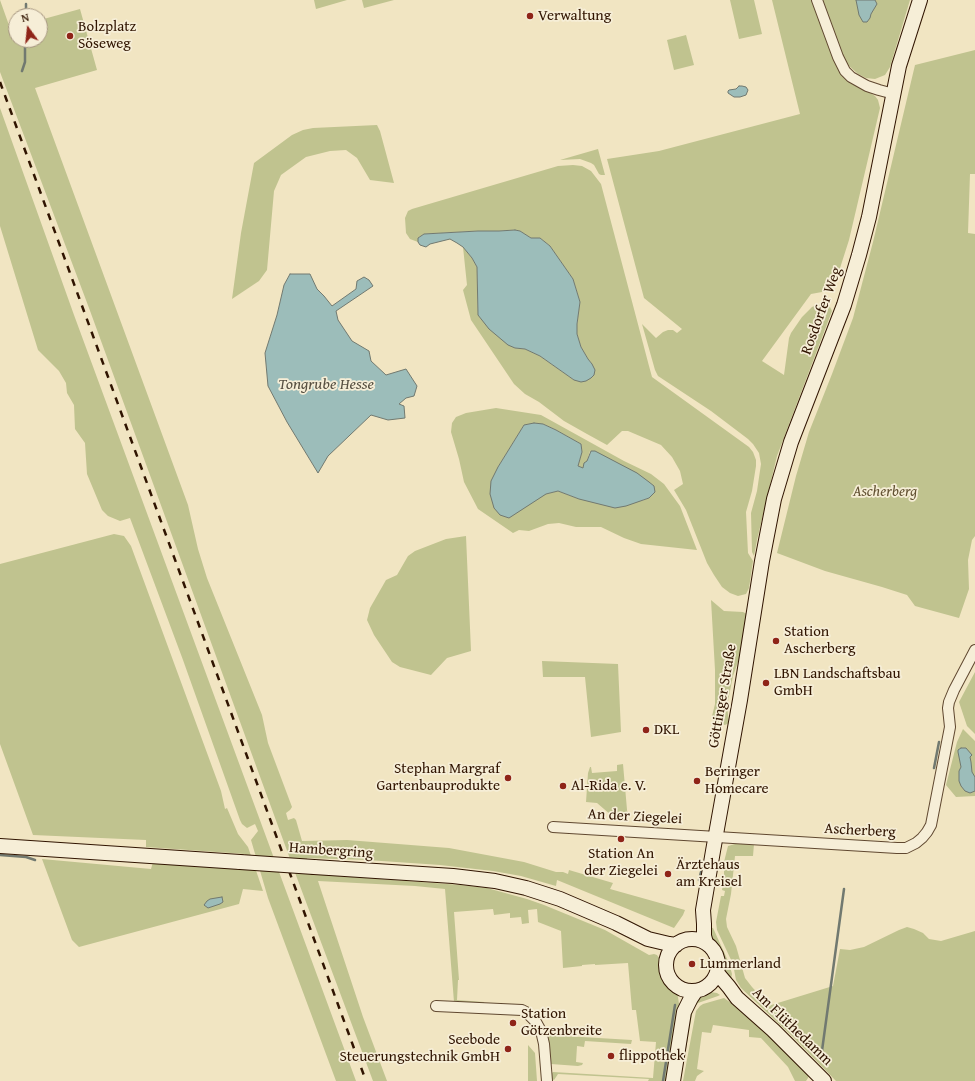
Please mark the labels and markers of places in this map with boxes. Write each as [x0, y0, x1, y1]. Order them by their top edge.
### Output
place label: Verwaltung [538, 7, 611, 25]
marker: Verwaltung [525, 11, 535, 21]
place label: Bolzplatz Söseweg [78, 18, 136, 53]
marker: Bolzplatz Söseweg [65, 31, 75, 41]
place label: Station Ascherberg [784, 623, 856, 658]
marker: Station Ascherberg [771, 636, 781, 646]
place label: LBN Landschaftsbau GmbH [774, 665, 901, 700]
marker: LBN Landschaftsbau GmbH [761, 678, 771, 688]
place label: DKL [654, 721, 679, 739]
marker: DKL [641, 725, 651, 735]
place label: Stephan Margraf Gartenbauprodukte [376, 760, 500, 795]
place label: Beringer Homecare [705, 763, 769, 798]
marker: Stephan Margraf Gartenbauprodukte [503, 773, 513, 783]
marker: Beringer Homecare [692, 776, 702, 786]
place label: Al-Rida e. V. [571, 777, 646, 795]
marker: Al-Rida e. V. [558, 781, 568, 791]
marker: Station An der Ziegelei [616, 834, 626, 844]
place label: Station An der Ziegelei [584, 845, 658, 880]
place label: Ärztehaus am Kreisel [676, 856, 742, 891]
marker: Ärztehaus am Kreisel [663, 869, 673, 879]
place label: Lummerland [700, 955, 781, 973]
marker: Lummerland [687, 959, 697, 969]
place label: Station Götzenbreite [521, 1005, 602, 1040]
marker: Station Götzenbreite [508, 1018, 518, 1028]
place label: Seebode Steuerungstechnik GmbH [340, 1031, 500, 1066]
marker: Seebode Steuerungstechnik GmbH [503, 1044, 513, 1054]
place label: flippothek [619, 1047, 684, 1065]
marker: flippothek [606, 1051, 616, 1061]

